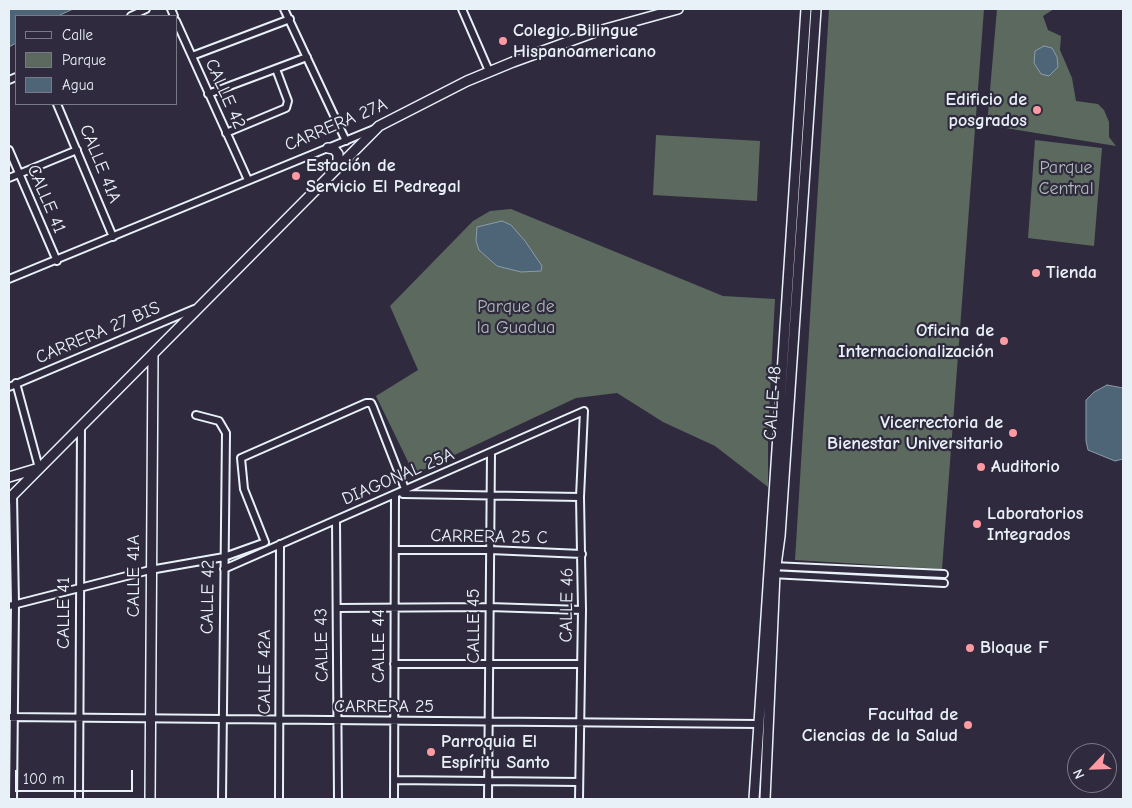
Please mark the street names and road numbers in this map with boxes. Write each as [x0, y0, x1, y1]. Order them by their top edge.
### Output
street label: CALLE 42 [200, 56, 250, 132]
street label: CARRERA 27A [281, 94, 391, 156]
street label: CALLE 41A [75, 122, 125, 206]
street label: CALLE 41 [22, 162, 70, 236]
street label: CARRERA 27 BIS [33, 297, 163, 369]
street label: CALLE 48 [760, 365, 786, 441]
street label: DIAGONAL 25A [339, 444, 457, 510]
street label: CARRERA 25 C [430, 525, 548, 549]
street label: CALLE 41A [123, 535, 145, 617]
street label: CALLE 42 [197, 560, 219, 634]
street label: CALLE 46 [556, 567, 578, 643]
street label: CALLE 41 [53, 577, 75, 649]
street label: CALLE 45 [463, 589, 485, 663]
street label: CALLE 43 [311, 608, 333, 682]
street label: CALLE 44 [368, 609, 390, 683]
street label: CALLE 42A [254, 630, 276, 714]
street label: CARRERA 25 [334, 696, 434, 718]

